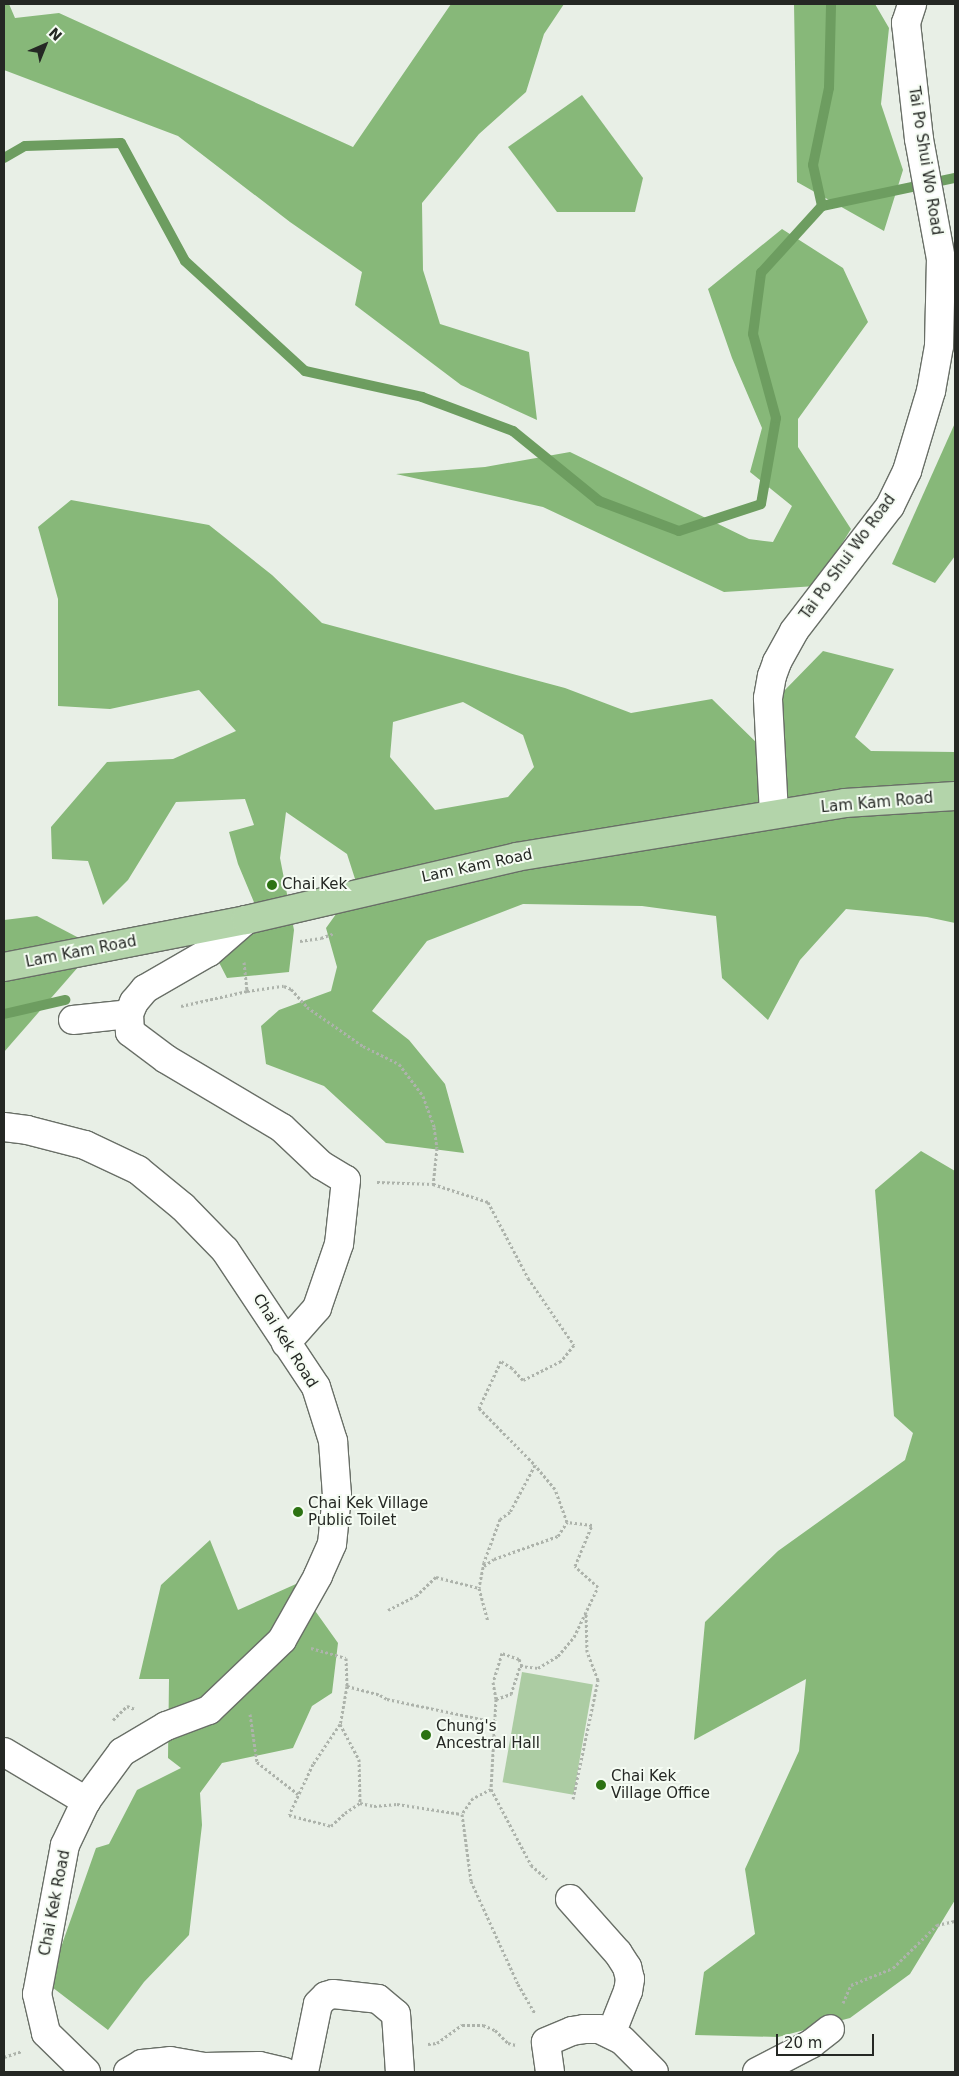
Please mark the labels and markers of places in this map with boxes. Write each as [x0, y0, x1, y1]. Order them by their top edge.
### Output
place label: Chai Kek [282, 876, 347, 894]
marker: Chai Kek [266, 879, 278, 891]
place label: Chai Kek Village Public Toilet [308, 1494, 428, 1529]
marker: Chai Kek Village Public Toilet [292, 1506, 304, 1518]
place label: Chung's Ancestral Hall [436, 1717, 540, 1752]
marker: Chung's Ancestral Hall [420, 1729, 432, 1741]
place label: Chai Kek Village Office [611, 1767, 710, 1802]
marker: Chai Kek Village Office [595, 1779, 607, 1791]

